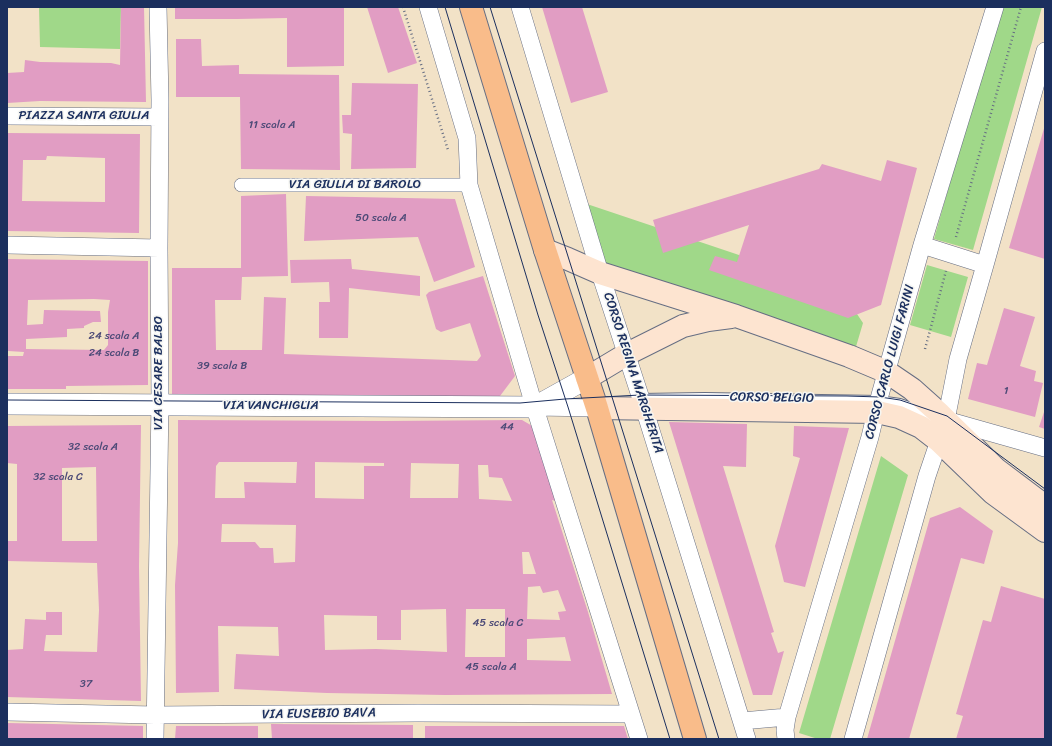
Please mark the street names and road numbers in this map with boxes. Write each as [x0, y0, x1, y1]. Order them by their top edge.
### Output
street label: PIAZZA SANTA GIULIA [18, 108, 150, 124]
street label: VIA GIULIA DI BAROLO [289, 177, 421, 193]
street label: CORSO CARLO LUIGI FARINI [862, 283, 918, 441]
street label: CORSO REGINA MARGHERITA [600, 291, 666, 455]
street label: VIA CESARE BALBO [151, 316, 167, 430]
street label: CORSO BELGIO [730, 389, 814, 407]
street label: VIA VANCHIGLIA [223, 398, 319, 414]
street label: VIA EUSEBIO BAVA [262, 705, 376, 723]

